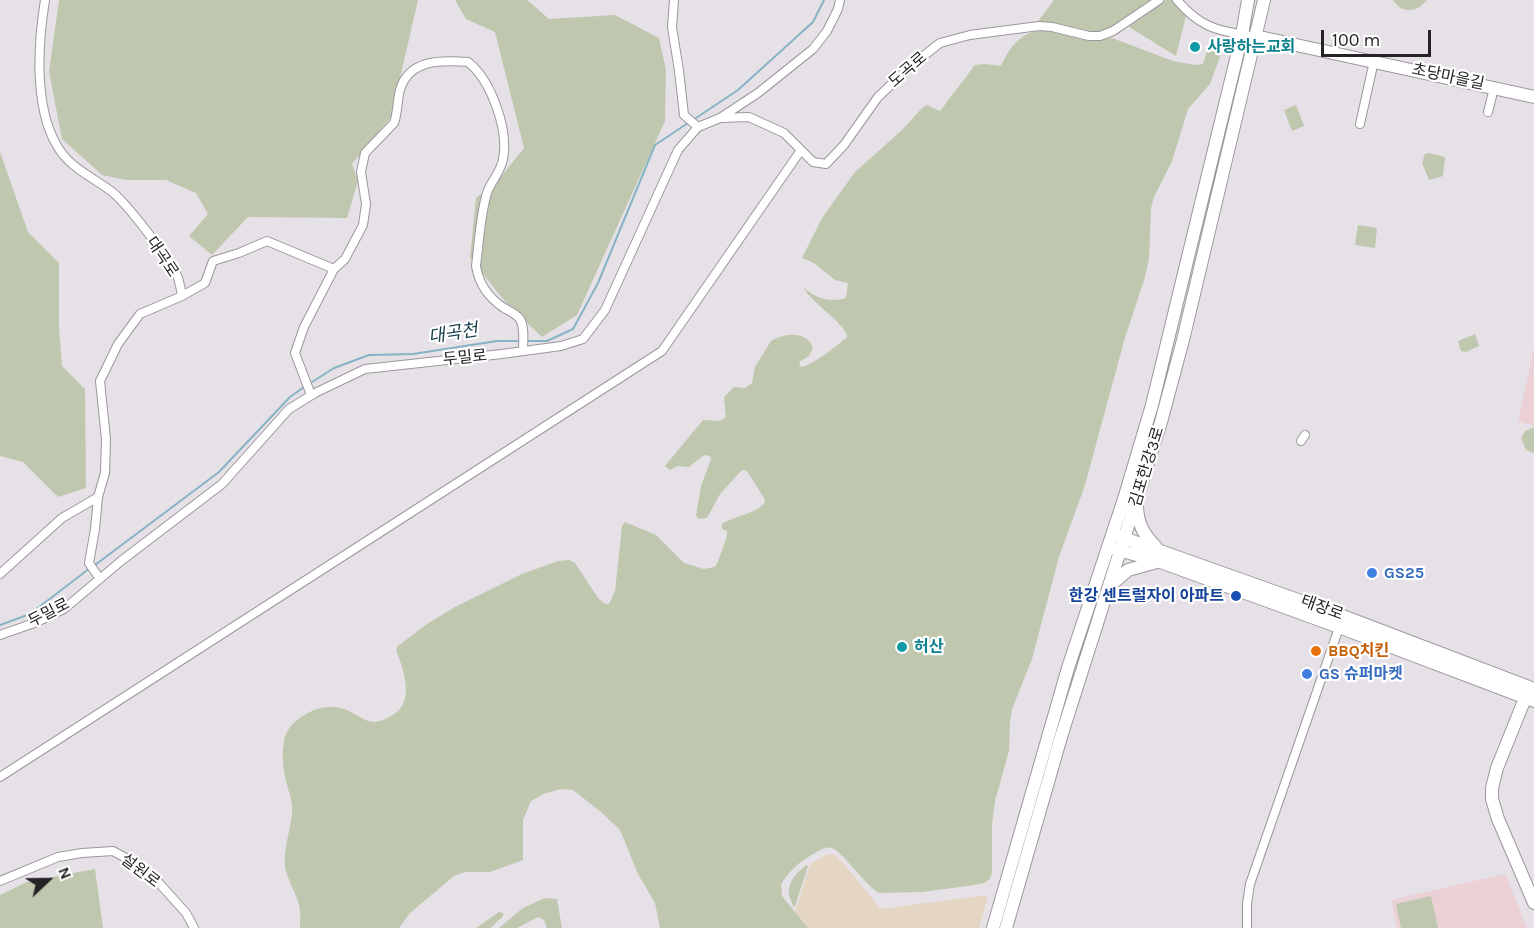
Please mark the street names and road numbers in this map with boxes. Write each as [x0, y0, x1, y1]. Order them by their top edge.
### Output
street label: 도곡로 [885, 48, 931, 92]
street label: 초당마을길 [1410, 60, 1486, 94]
street label: 대곡로 [142, 233, 182, 281]
street label: 두밀로 [442, 346, 488, 370]
street label: 김포한강3로 [1126, 424, 1168, 510]
street label: 태장로 [1298, 591, 1346, 625]
street label: 두밀로 [25, 594, 73, 632]
street label: 설원로 [117, 850, 163, 892]

